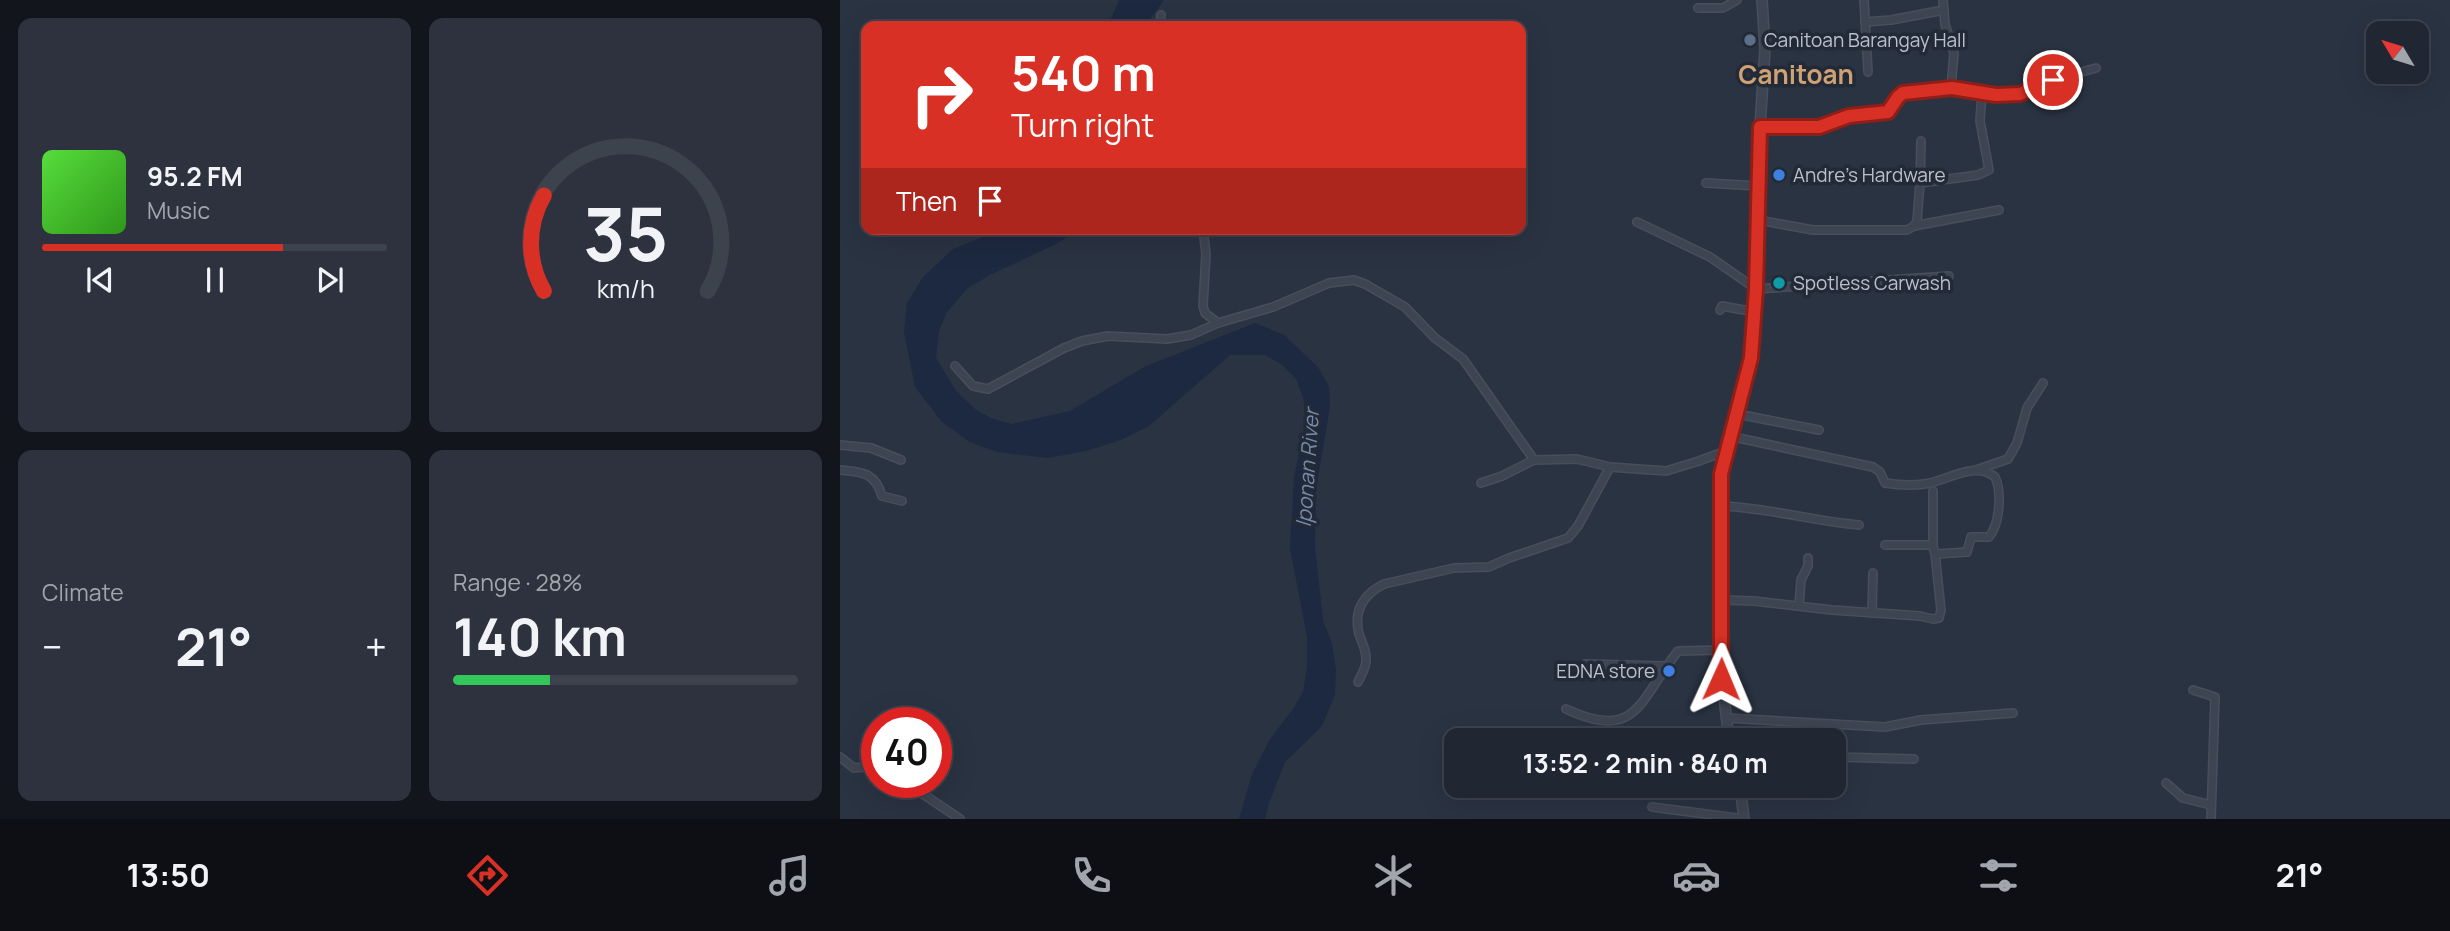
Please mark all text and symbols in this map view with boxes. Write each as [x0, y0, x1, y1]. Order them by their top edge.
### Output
north arrow [2366, 21, 2429, 84]
map controls [2366, 21, 2429, 84]
place label: Canitoan Barangay Hall [1764, 27, 1966, 53]
marker: Canitoan Barangay Hall [1742, 32, 1758, 48]
text: 540 m [1011, 39, 1156, 106]
icon: right [896, 49, 987, 140]
pin [2023, 50, 2083, 110]
district label: Canitoan [1738, 56, 1854, 92]
icon: arrive [2034, 61, 2072, 99]
text: Turn right [1011, 103, 1154, 147]
text: 95.2 FM [147, 158, 243, 194]
place label: Andre's Hardware [1793, 162, 1946, 188]
marker: Andre's Hardware [1771, 167, 1787, 183]
icon: arrive [971, 182, 1009, 220]
text: 35 [583, 183, 668, 283]
text: Then [896, 183, 957, 219]
text: Music [147, 194, 210, 226]
icon: previous [81, 261, 119, 299]
icon: pause [196, 261, 234, 299]
icon: next [311, 261, 349, 299]
place label: Spotless Carwash [1793, 270, 1951, 296]
text: km/h [596, 271, 655, 306]
marker: Spotless Carwash [1771, 275, 1787, 291]
water label: Iponan River [1289, 405, 1325, 528]
text: Range · 28% [453, 566, 583, 598]
text: Climate [42, 576, 124, 608]
text: 140 km [453, 601, 627, 672]
text: 21° [175, 611, 252, 682]
text: − [42, 620, 63, 672]
text: + [365, 620, 387, 672]
position arrow [1684, 642, 1758, 716]
place label: EDNA store [1556, 658, 1655, 684]
marker: EDNA store [1661, 663, 1677, 679]
speed limit sign: 40 [861, 707, 952, 798]
text: 13:52 · 2 min · 840 m [1522, 745, 1768, 781]
icon: directions [463, 851, 512, 900]
icon: music [765, 851, 814, 900]
icon: phone [1067, 851, 1116, 900]
icon: climate [1369, 851, 1418, 900]
icon: car [1672, 851, 1721, 900]
icon: filters [1974, 851, 2023, 900]
text: 13:50 [127, 853, 210, 897]
text: 21° [2276, 853, 2323, 897]

